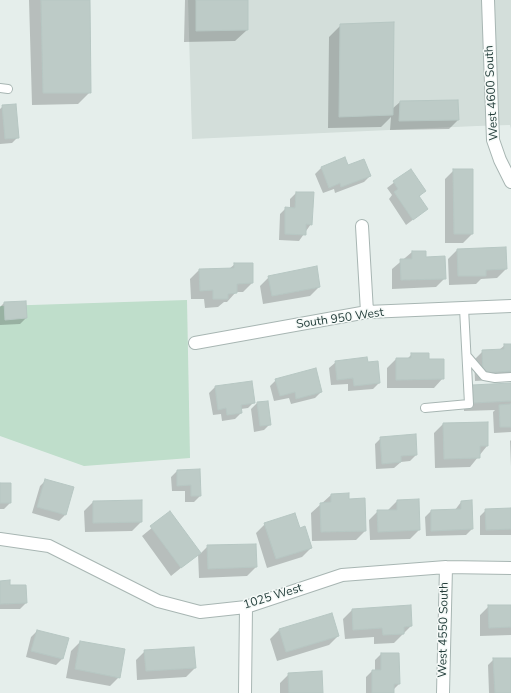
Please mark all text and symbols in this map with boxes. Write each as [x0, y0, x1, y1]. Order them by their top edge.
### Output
street label: West 4600 South [482, 45, 502, 141]
street label: South 950 West [295, 306, 385, 332]
street label: 1025 West [242, 581, 304, 613]
street label: West 4550 South [436, 582, 452, 678]

